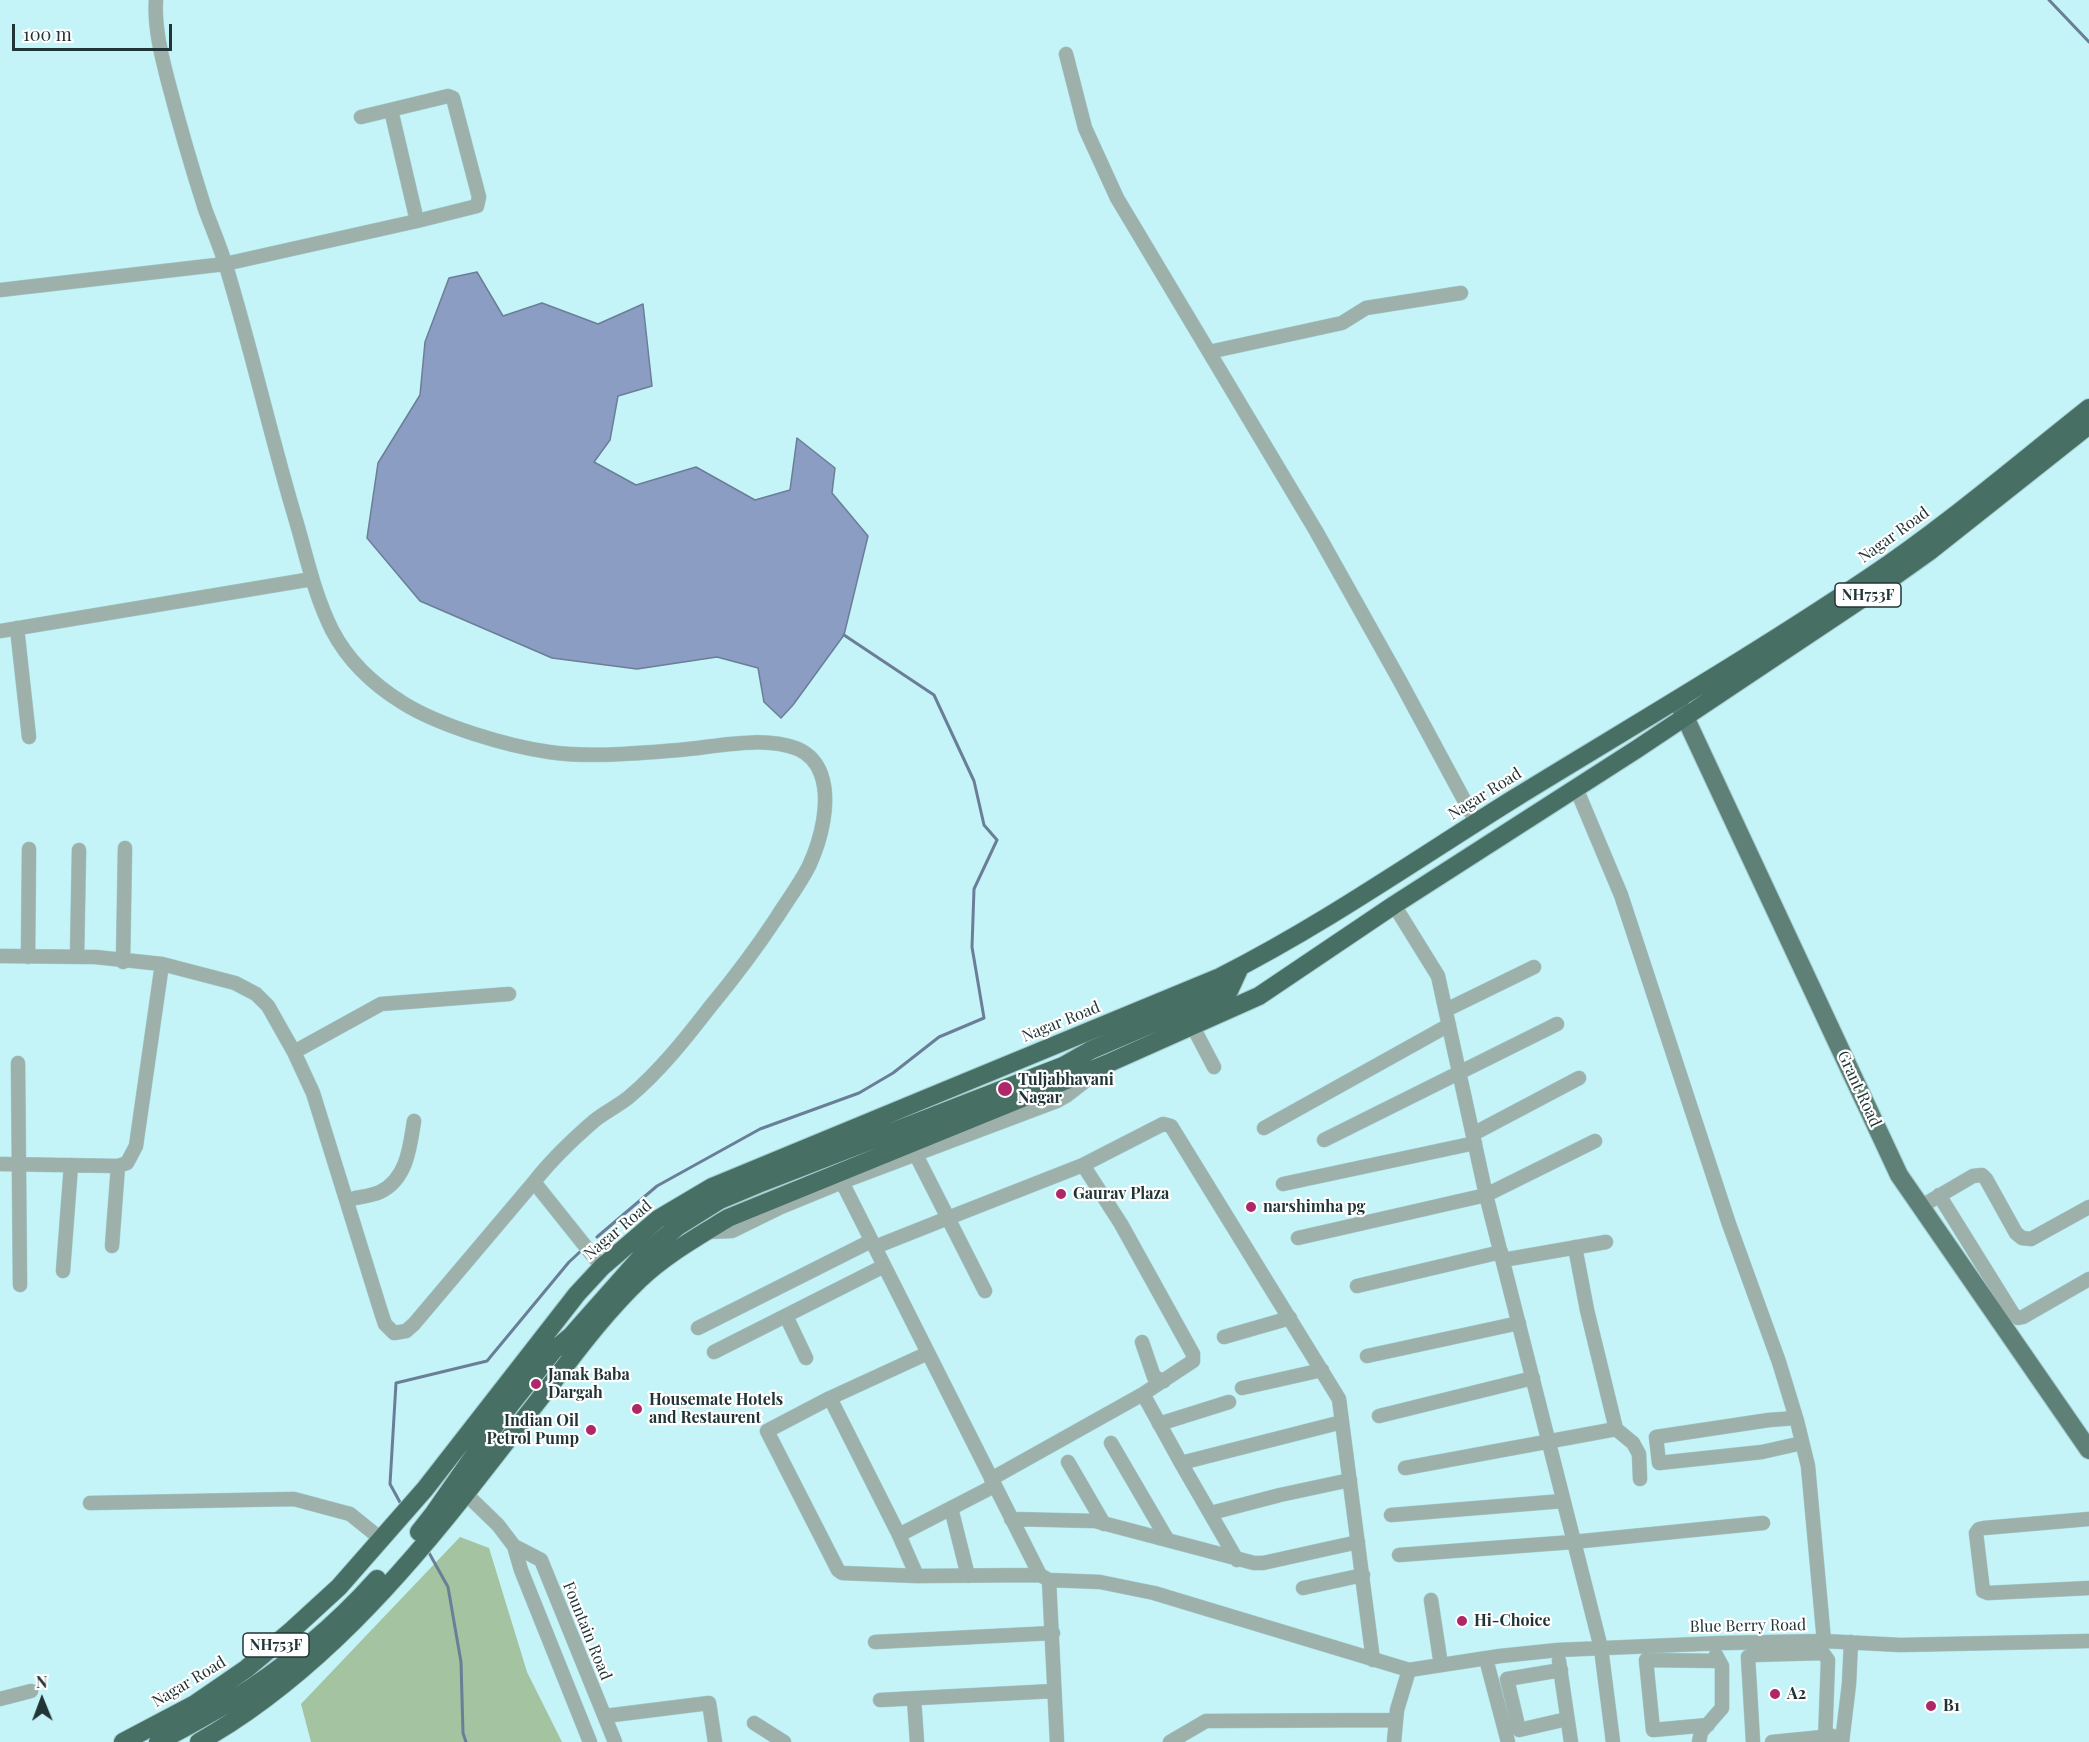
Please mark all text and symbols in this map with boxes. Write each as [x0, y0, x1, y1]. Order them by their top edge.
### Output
scale bar [15, 12, 176, 50]
text: 100 m [23, 22, 72, 46]
street label: Nagar Road [1855, 503, 1933, 567]
road number: NH753F [1835, 583, 1901, 607]
street label: Nagar Road [1445, 764, 1525, 824]
street label: Nagar Road [1019, 998, 1103, 1046]
street label: Grant Road [1833, 1048, 1885, 1130]
place label: Tuljabhavani Nagar [1018, 1070, 1114, 1108]
marker: Tuljabhavani Nagar [996, 1080, 1014, 1098]
place label: Gaurav Plaza [1073, 1184, 1169, 1204]
marker: Gaurav Plaza [1054, 1187, 1068, 1201]
street label: Nagar Road [580, 1196, 656, 1264]
place label: narshimha pg [1263, 1197, 1365, 1217]
marker: narshimha pg [1244, 1200, 1258, 1214]
place label: Janak Baba Dargah [548, 1365, 630, 1403]
marker: Janak Baba Dargah [529, 1377, 543, 1391]
place label: Housemate Hotels and Restaurent [649, 1390, 783, 1428]
marker: Housemate Hotels and Restaurent [630, 1402, 644, 1416]
place label: Indian Oil Petrol Pump [486, 1411, 579, 1449]
marker: Indian Oil Petrol Pump [584, 1423, 598, 1437]
street label: Fountain Road [559, 1579, 615, 1683]
place label: Hi-Choice [1474, 1611, 1551, 1631]
marker: Hi-Choice [1455, 1614, 1469, 1628]
street label: Blue Berry Road [1690, 1615, 1806, 1637]
road number: NH753F [243, 1633, 309, 1657]
street label: Nagar Road [149, 1652, 229, 1712]
north arrow [12, 1670, 72, 1730]
text: N [36, 1671, 48, 1692]
place label: A2 [1787, 1684, 1806, 1704]
marker: A2 [1768, 1687, 1782, 1701]
place label: B1 [1943, 1696, 1960, 1716]
marker: B1 [1924, 1699, 1938, 1713]

